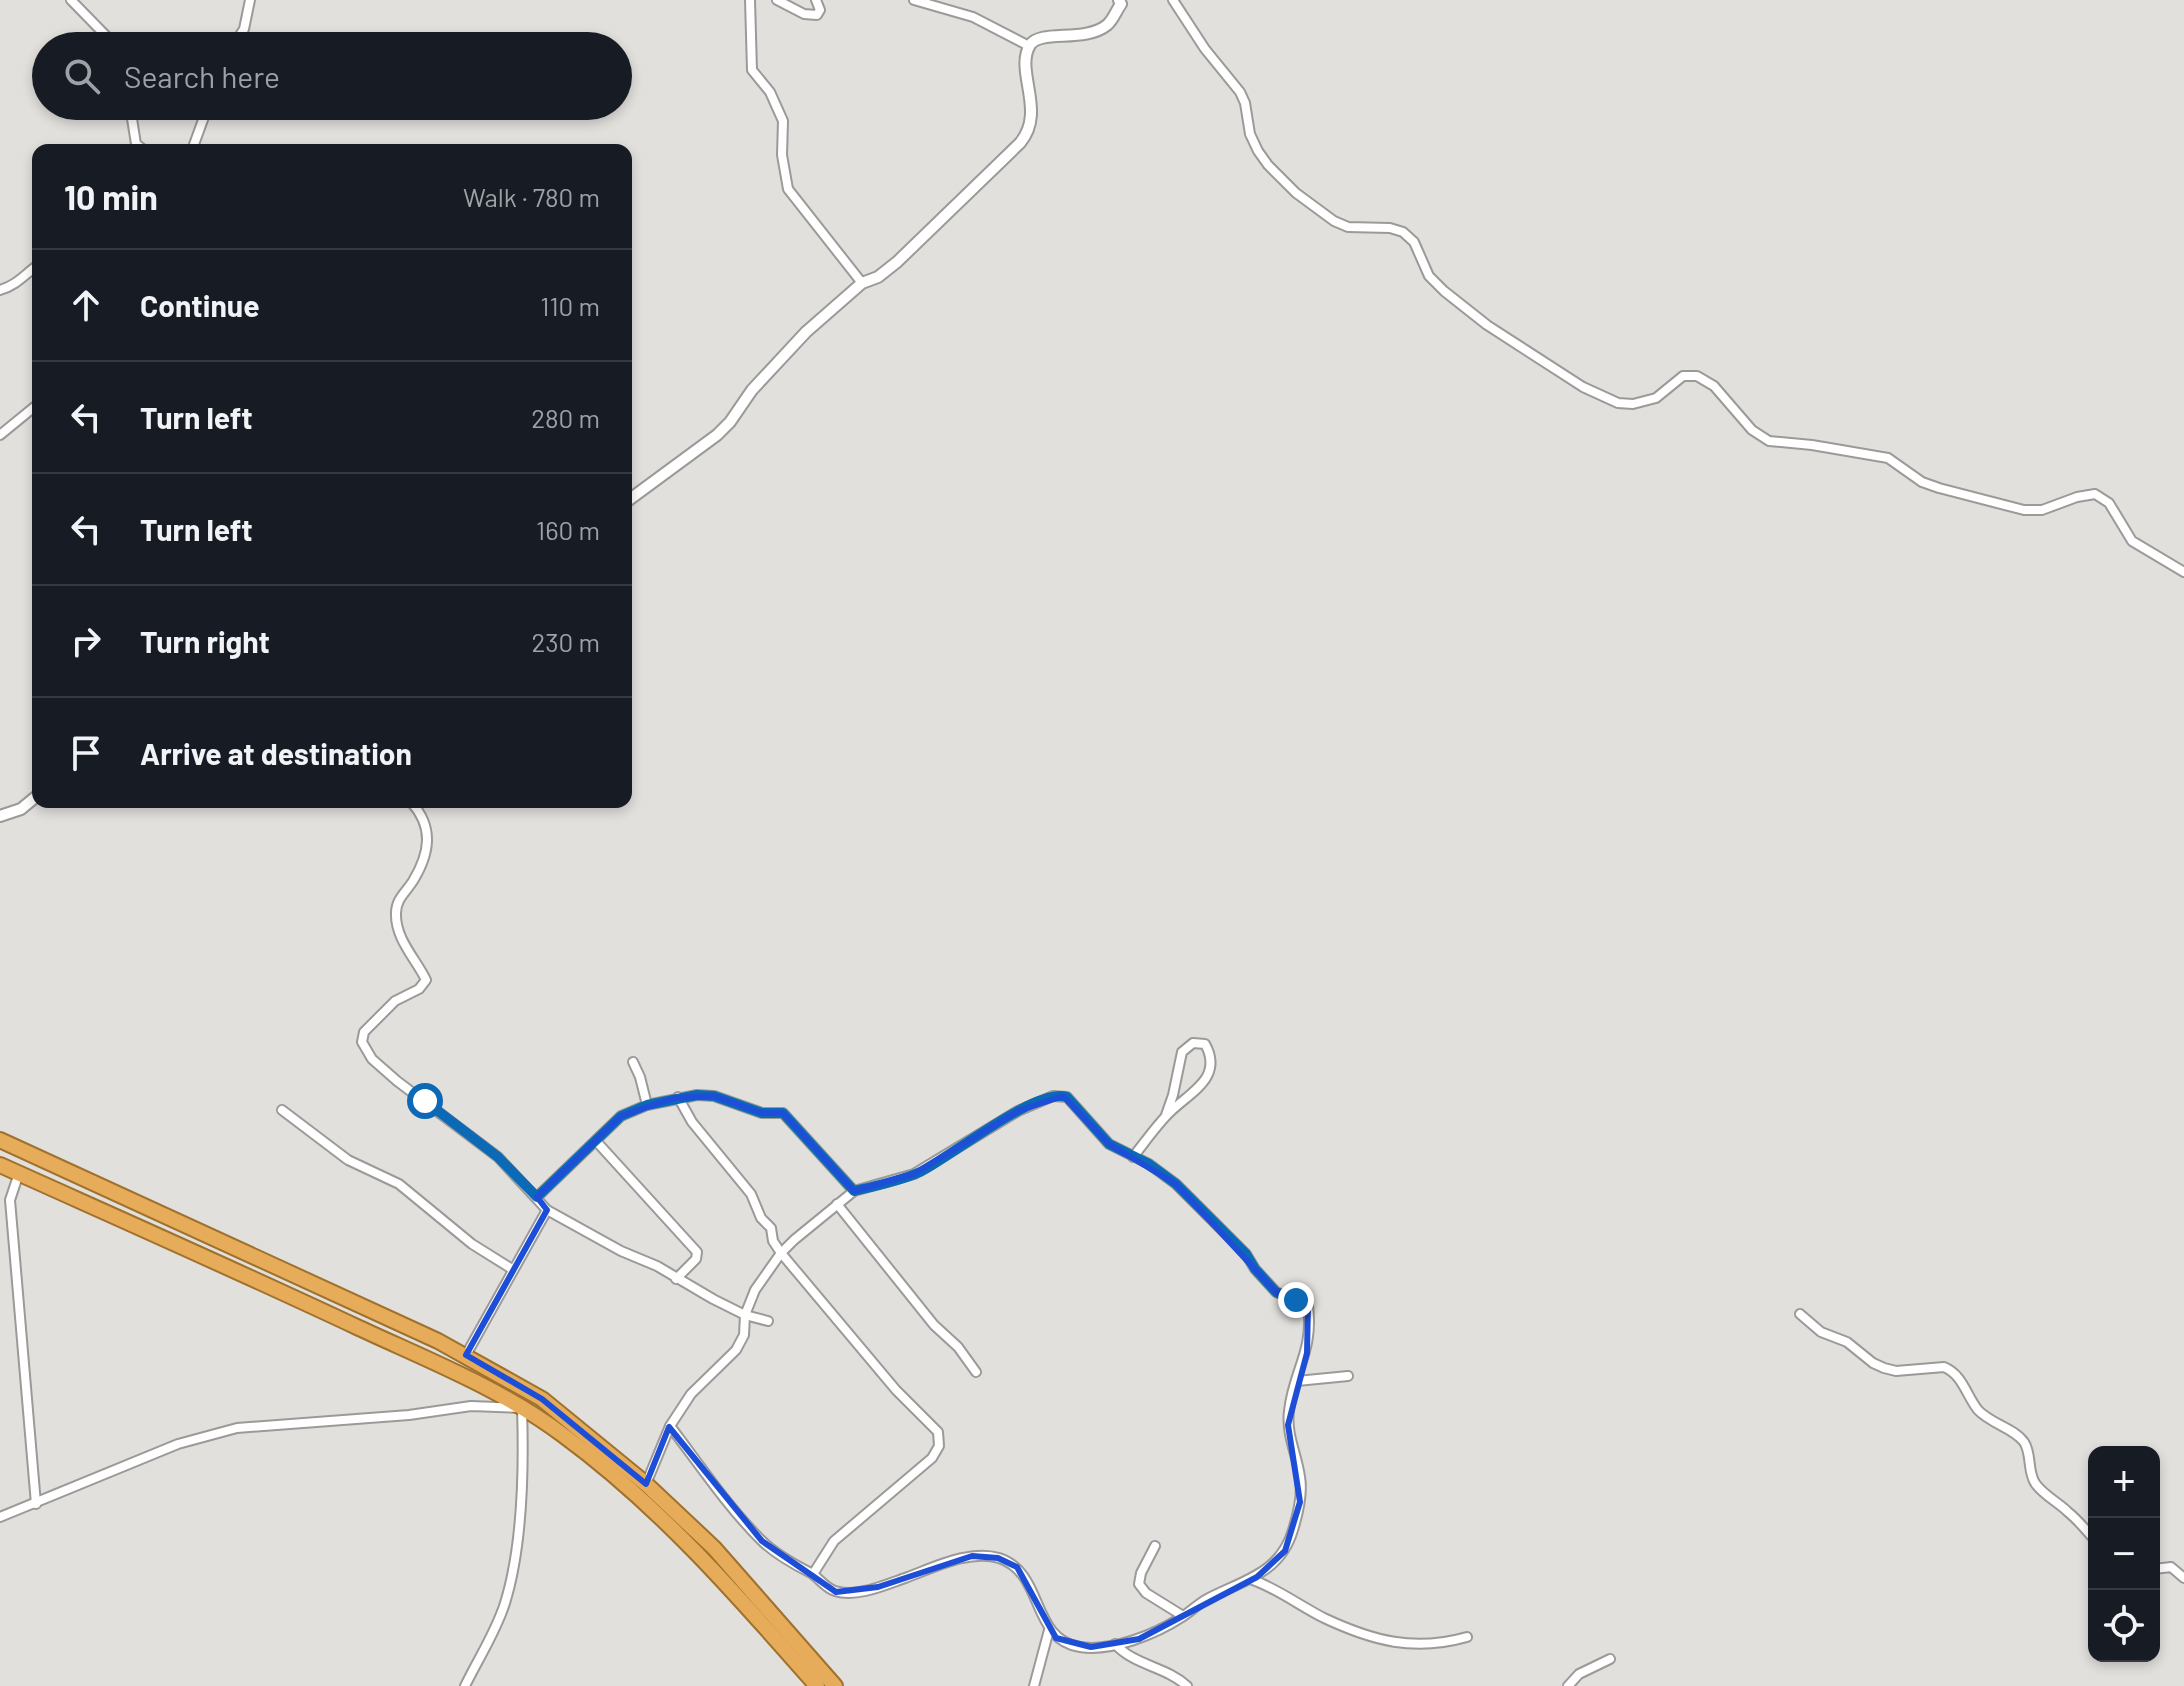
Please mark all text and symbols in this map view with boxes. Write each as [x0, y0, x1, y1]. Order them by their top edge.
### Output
search box [32, 32, 632, 120]
icon: search [60, 54, 104, 98]
text: Search here [124, 58, 280, 94]
text: 10 min [64, 176, 158, 217]
text: Walk · 780 m [463, 181, 600, 212]
icon: ahead [64, 283, 108, 327]
text: Continue [140, 287, 260, 323]
text: 110 m [540, 290, 600, 321]
icon: left [64, 395, 108, 439]
text: Turn left [140, 399, 253, 435]
text: 280 m [531, 402, 600, 433]
icon: left [64, 507, 108, 551]
text: Turn left [140, 511, 253, 547]
text: 160 m [536, 514, 600, 545]
icon: right [64, 619, 108, 663]
text: Turn right [140, 623, 270, 659]
text: 230 m [531, 626, 600, 657]
icon: arrive [64, 731, 108, 775]
text: Arrive at destination [140, 735, 412, 771]
route start [407, 1083, 443, 1119]
route end [1278, 1282, 1314, 1318]
map controls [2088, 1446, 2160, 1662]
button: + [2088, 1446, 2160, 1518]
button: − [2088, 1518, 2160, 1590]
button: locate [2088, 1590, 2160, 1662]

